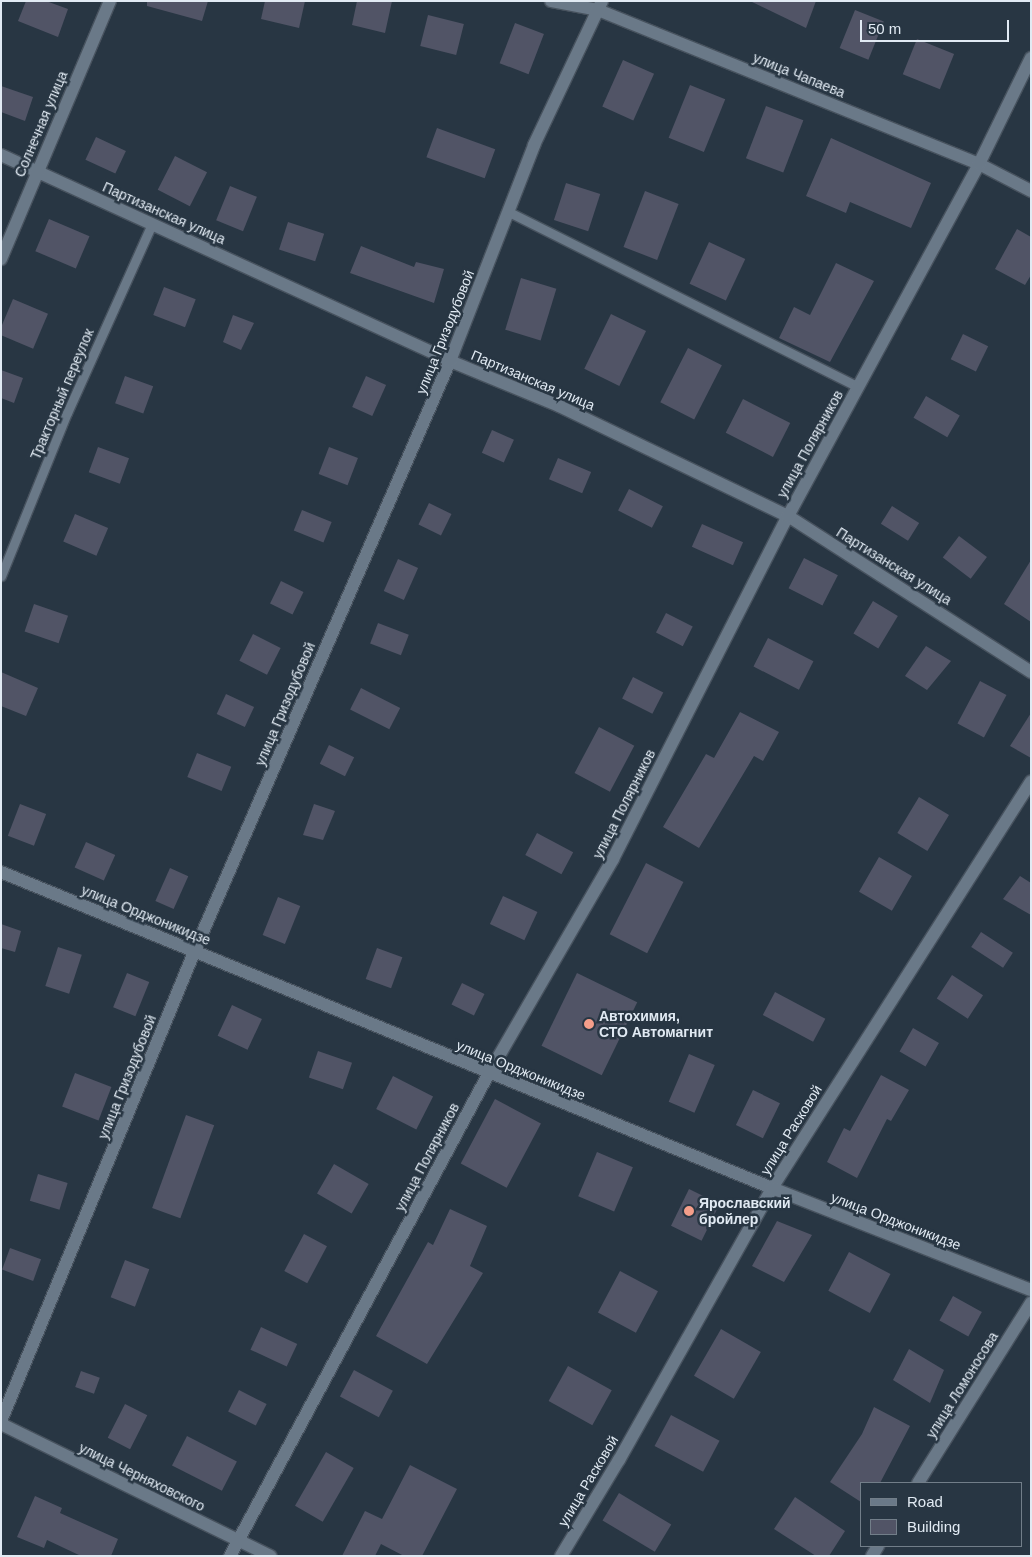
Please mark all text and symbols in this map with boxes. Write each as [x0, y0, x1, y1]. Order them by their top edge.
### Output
scale bar [862, 10, 1011, 42]
text: 50 m [868, 20, 901, 37]
street label: улица Чапаева [751, 49, 847, 101]
street label: Солнечная улица [11, 68, 71, 180]
street label: Партизанская улица [100, 178, 228, 248]
street label: улица Гризодубовой [412, 267, 478, 397]
street label: Тракторный переулок [27, 326, 97, 462]
street label: Партизанская улица [469, 346, 597, 414]
street label: улица Полярников [773, 387, 847, 501]
street label: Партизанская улица [833, 524, 955, 608]
street label: улица Гризодубовой [251, 640, 319, 768]
street label: улица Полярников [589, 746, 659, 862]
street label: улица Орджоникидзе [79, 881, 213, 949]
place label: Автохимия, СТО Автомагнит [599, 1008, 713, 1040]
street label: улица Гризодубовой [94, 1012, 160, 1142]
marker: Автохимия, СТО Автомагнит [583, 1018, 595, 1030]
street label: улица Орджоникидзе [454, 1036, 588, 1104]
street label: улица Расковой [757, 1082, 825, 1178]
street label: улица Полярников [391, 1100, 463, 1214]
street label: улица Орджоникидзе [829, 1188, 963, 1254]
place label: Ярославский бройлер [699, 1195, 791, 1228]
marker: Ярославский бройлер [683, 1205, 695, 1217]
street label: улица Ломоносова [922, 1329, 1002, 1441]
street label: улица Расковой [554, 1433, 622, 1529]
street label: улица Черняховского [76, 1439, 208, 1515]
legend [860, 1482, 1022, 1547]
text: Road [907, 1493, 943, 1510]
text: Building [907, 1518, 960, 1535]

